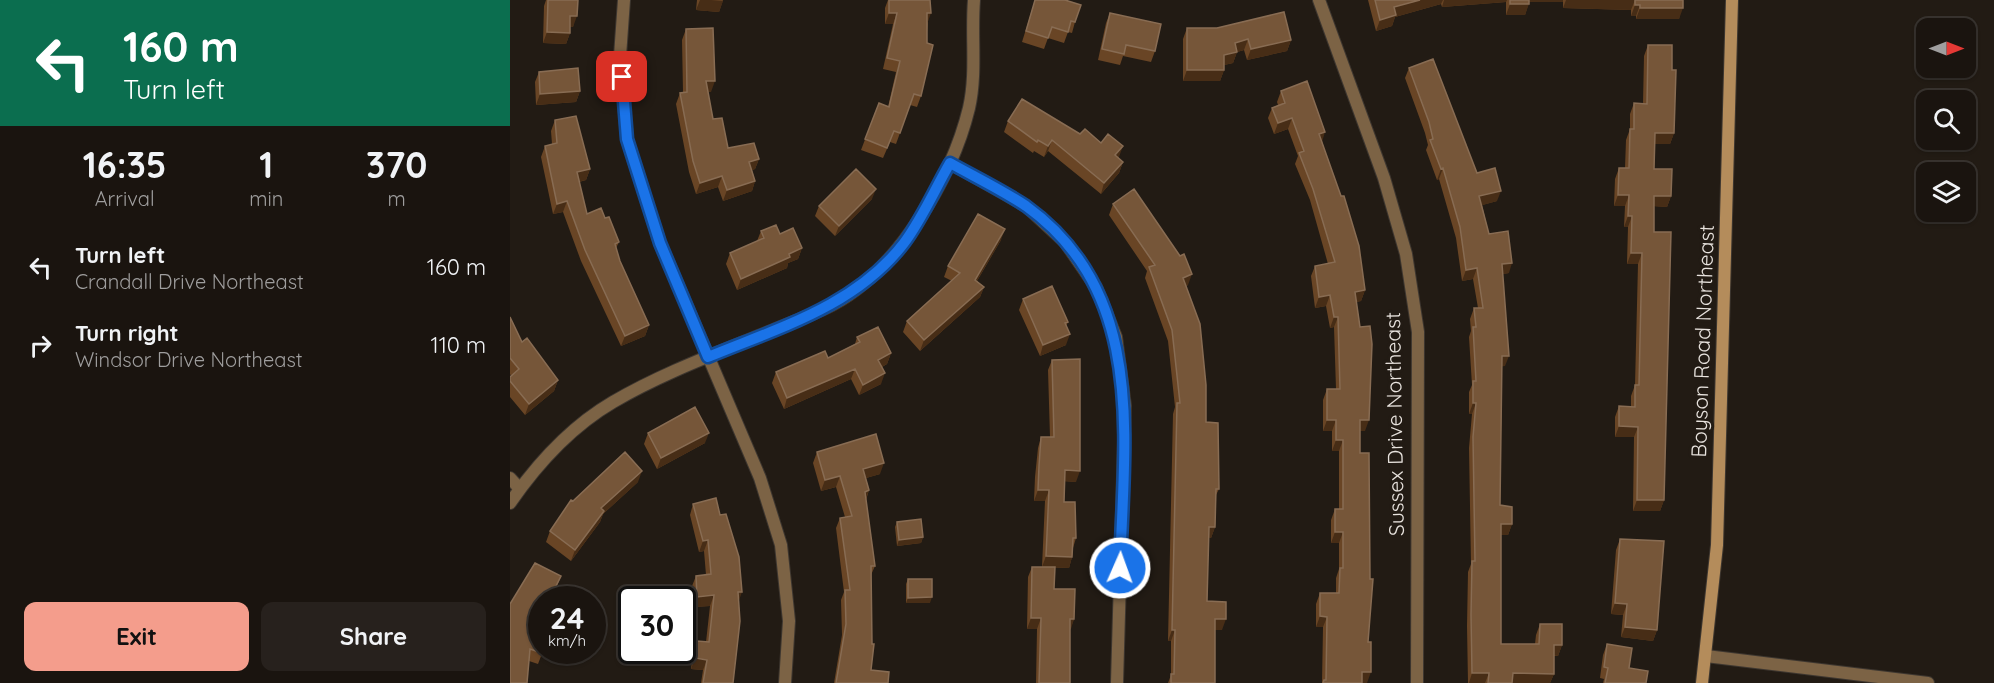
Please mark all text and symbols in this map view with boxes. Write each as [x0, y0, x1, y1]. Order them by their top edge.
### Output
north arrow [1916, 18, 1976, 78]
map controls [1916, 18, 1976, 222]
text: 160 m [123, 20, 239, 73]
icon: left [24, 24, 102, 102]
pin [596, 51, 647, 102]
icon: arrive [605, 60, 638, 93]
text: Turn left [123, 72, 225, 106]
button: search [1916, 90, 1976, 150]
text: 16:35 [83, 142, 167, 187]
text: 1 [259, 142, 273, 187]
text: 370 [366, 142, 427, 187]
button: layers [1916, 162, 1976, 222]
text: Arrival [95, 186, 155, 211]
text: min [249, 186, 283, 211]
text: m [388, 186, 406, 211]
street label: Boyson Road Northeast [1685, 224, 1719, 458]
text: Turn left [75, 241, 165, 269]
icon: left [24, 251, 57, 284]
text: 160 m [427, 253, 486, 281]
text: Crandall Drive Northeast [75, 269, 304, 294]
street label: Sussex Drive Northeast [1379, 312, 1409, 536]
text: Turn right [75, 319, 179, 347]
icon: right [24, 329, 57, 362]
text: 110 m [431, 331, 486, 359]
text: Windsor Drive Northeast [75, 347, 303, 372]
position arrow [1088, 536, 1152, 600]
speed limit sign: 30 [618, 586, 696, 664]
text: 24 [550, 599, 584, 637]
button: Exit [24, 602, 249, 671]
button: Share [261, 602, 486, 671]
text: km/h [548, 631, 586, 650]

